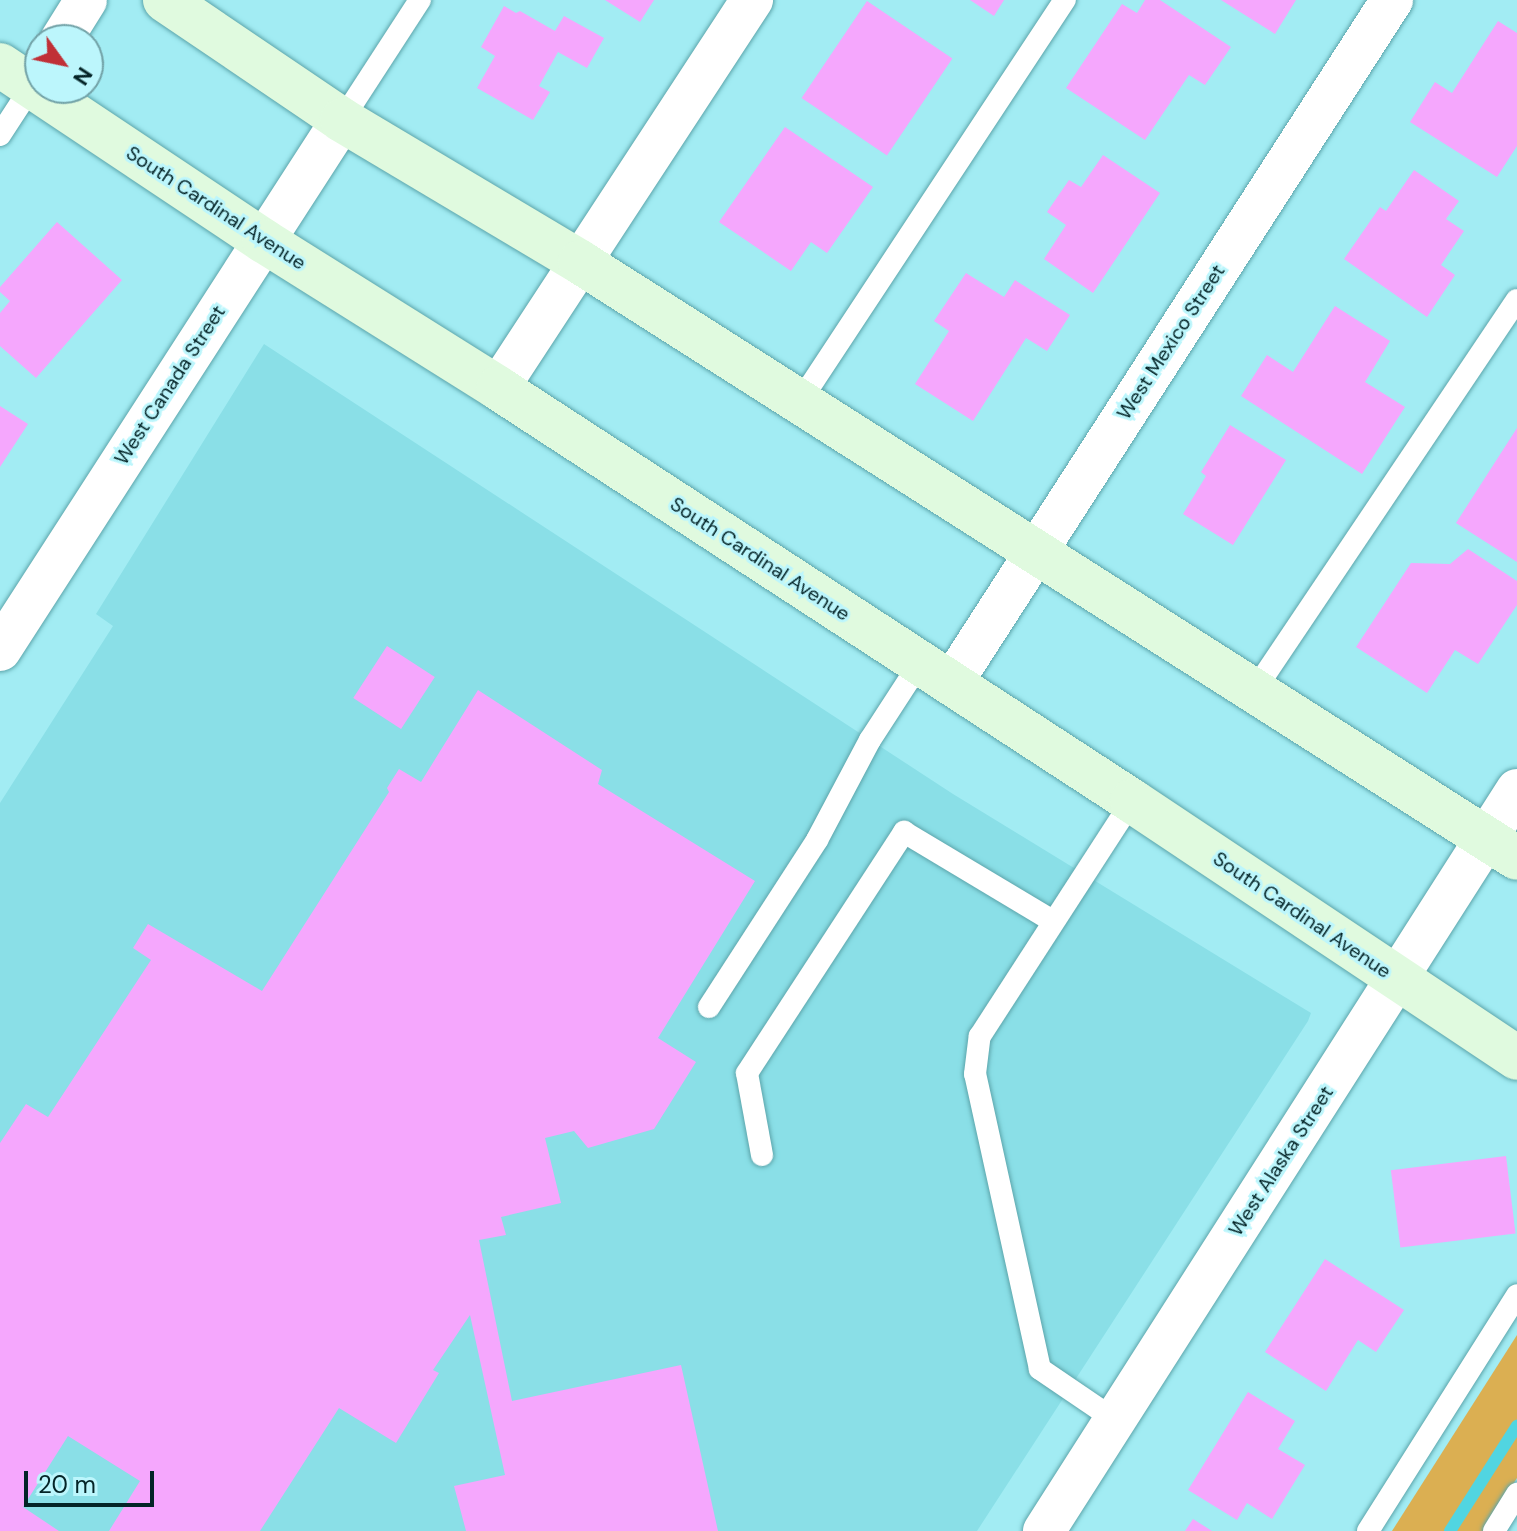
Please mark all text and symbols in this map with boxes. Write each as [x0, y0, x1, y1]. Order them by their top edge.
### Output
north arrow [24, 24, 104, 104]
text: N [66, 62, 99, 91]
street label: South Cardinal Avenue [122, 141, 310, 275]
street label: West Mexico Street [1112, 260, 1230, 424]
street label: West Canada Street [109, 301, 231, 469]
street label: South Cardinal Avenue [666, 492, 854, 626]
street label: South Cardinal Avenue [1209, 847, 1395, 983]
street label: West Alaska Street [1224, 1082, 1338, 1240]
scale bar [28, 1455, 158, 1505]
text: 20 m [38, 1469, 96, 1500]

